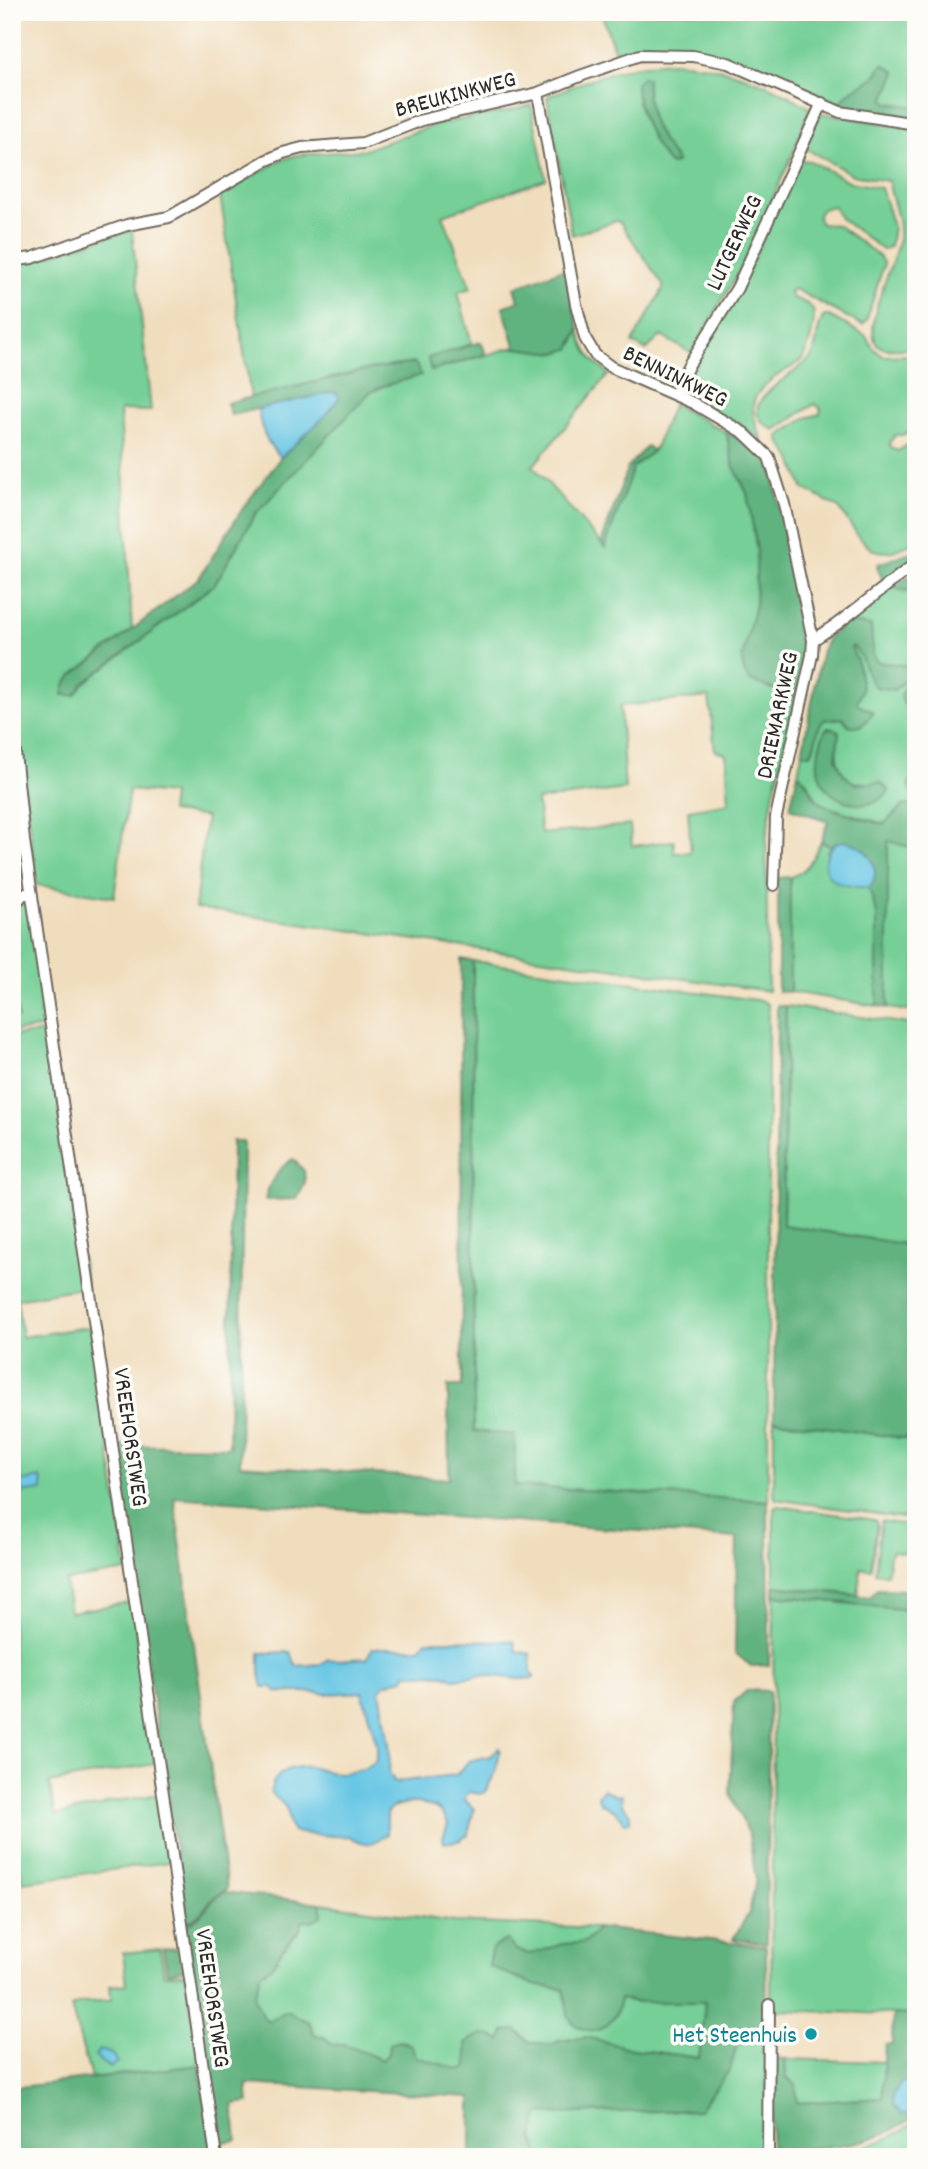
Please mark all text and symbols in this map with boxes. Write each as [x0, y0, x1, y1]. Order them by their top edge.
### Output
street label: BREUKINKWEG [392, 63, 520, 128]
street label: LUTGERWEG [699, 190, 773, 297]
street label: BENNINKWEG [616, 338, 733, 418]
street label: DRIEMARKWEG [749, 649, 809, 782]
street label: VREEHORSTWEG [102, 1366, 156, 1509]
street label: VREEHORSTWEG [184, 1927, 238, 2070]
place label: Het Steenhuis [672, 2020, 797, 2054]
marker: Het Steenhuis [803, 2026, 819, 2042]

